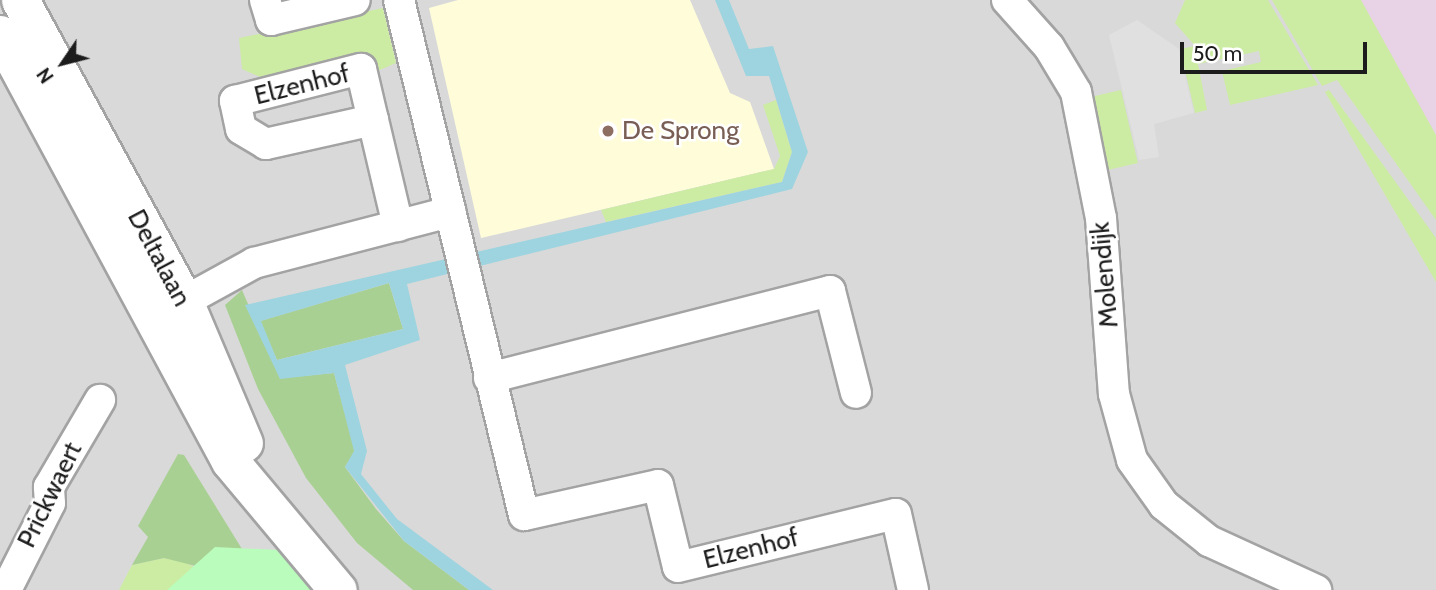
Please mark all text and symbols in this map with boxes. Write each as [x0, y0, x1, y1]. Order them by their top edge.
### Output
north arrow [28, 28, 98, 98]
scale bar [1184, 28, 1371, 72]
text: 50 m [1193, 41, 1242, 66]
street label: Elzenhof [251, 58, 353, 112]
text: N [32, 63, 59, 87]
place label: De Sprong [622, 115, 739, 147]
marker: De Sprong [600, 123, 616, 139]
street label: Deltalaan [121, 204, 197, 312]
street label: Molendijk [1085, 221, 1125, 329]
street label: Prickwaert [11, 437, 89, 553]
street label: Elzenhof [700, 522, 802, 576]

